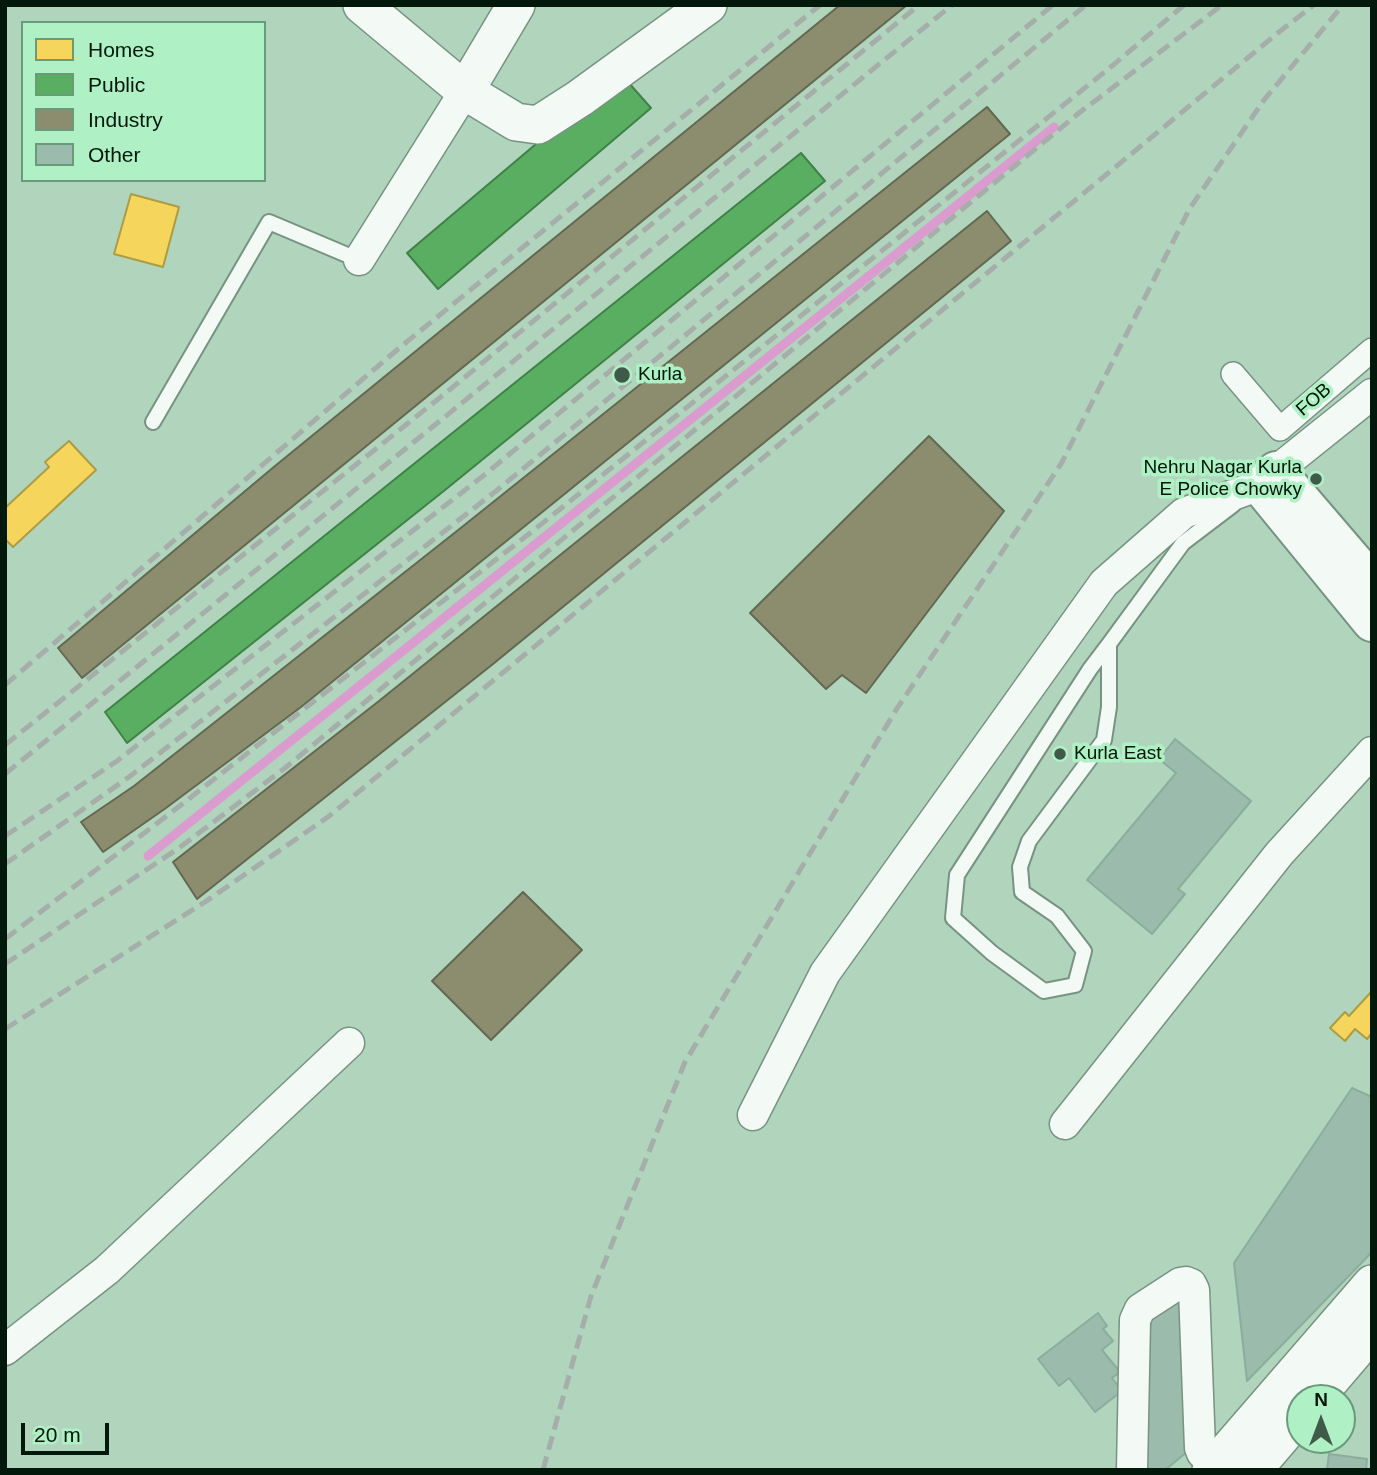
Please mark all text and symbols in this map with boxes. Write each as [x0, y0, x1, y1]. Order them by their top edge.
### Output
legend [21, 21, 266, 182]
text: Homes [88, 38, 155, 61]
text: Public [88, 73, 145, 96]
text: Industry [88, 108, 163, 131]
text: Other [88, 143, 141, 166]
place label: Kurla [638, 364, 682, 386]
marker: Kurla [612, 365, 632, 385]
street label: FOB [1292, 379, 1336, 421]
place label: Nehru Nagar Kurla E Police Chowky [1144, 457, 1302, 501]
marker: Nehru Nagar Kurla E Police Chowky [1308, 471, 1324, 487]
place label: Kurla East [1074, 743, 1162, 765]
marker: Kurla East [1052, 746, 1068, 762]
north arrow [1286, 1384, 1356, 1454]
text: N [1314, 1389, 1328, 1410]
scale bar [24, 1408, 112, 1452]
text: 20 m [34, 1423, 81, 1446]

